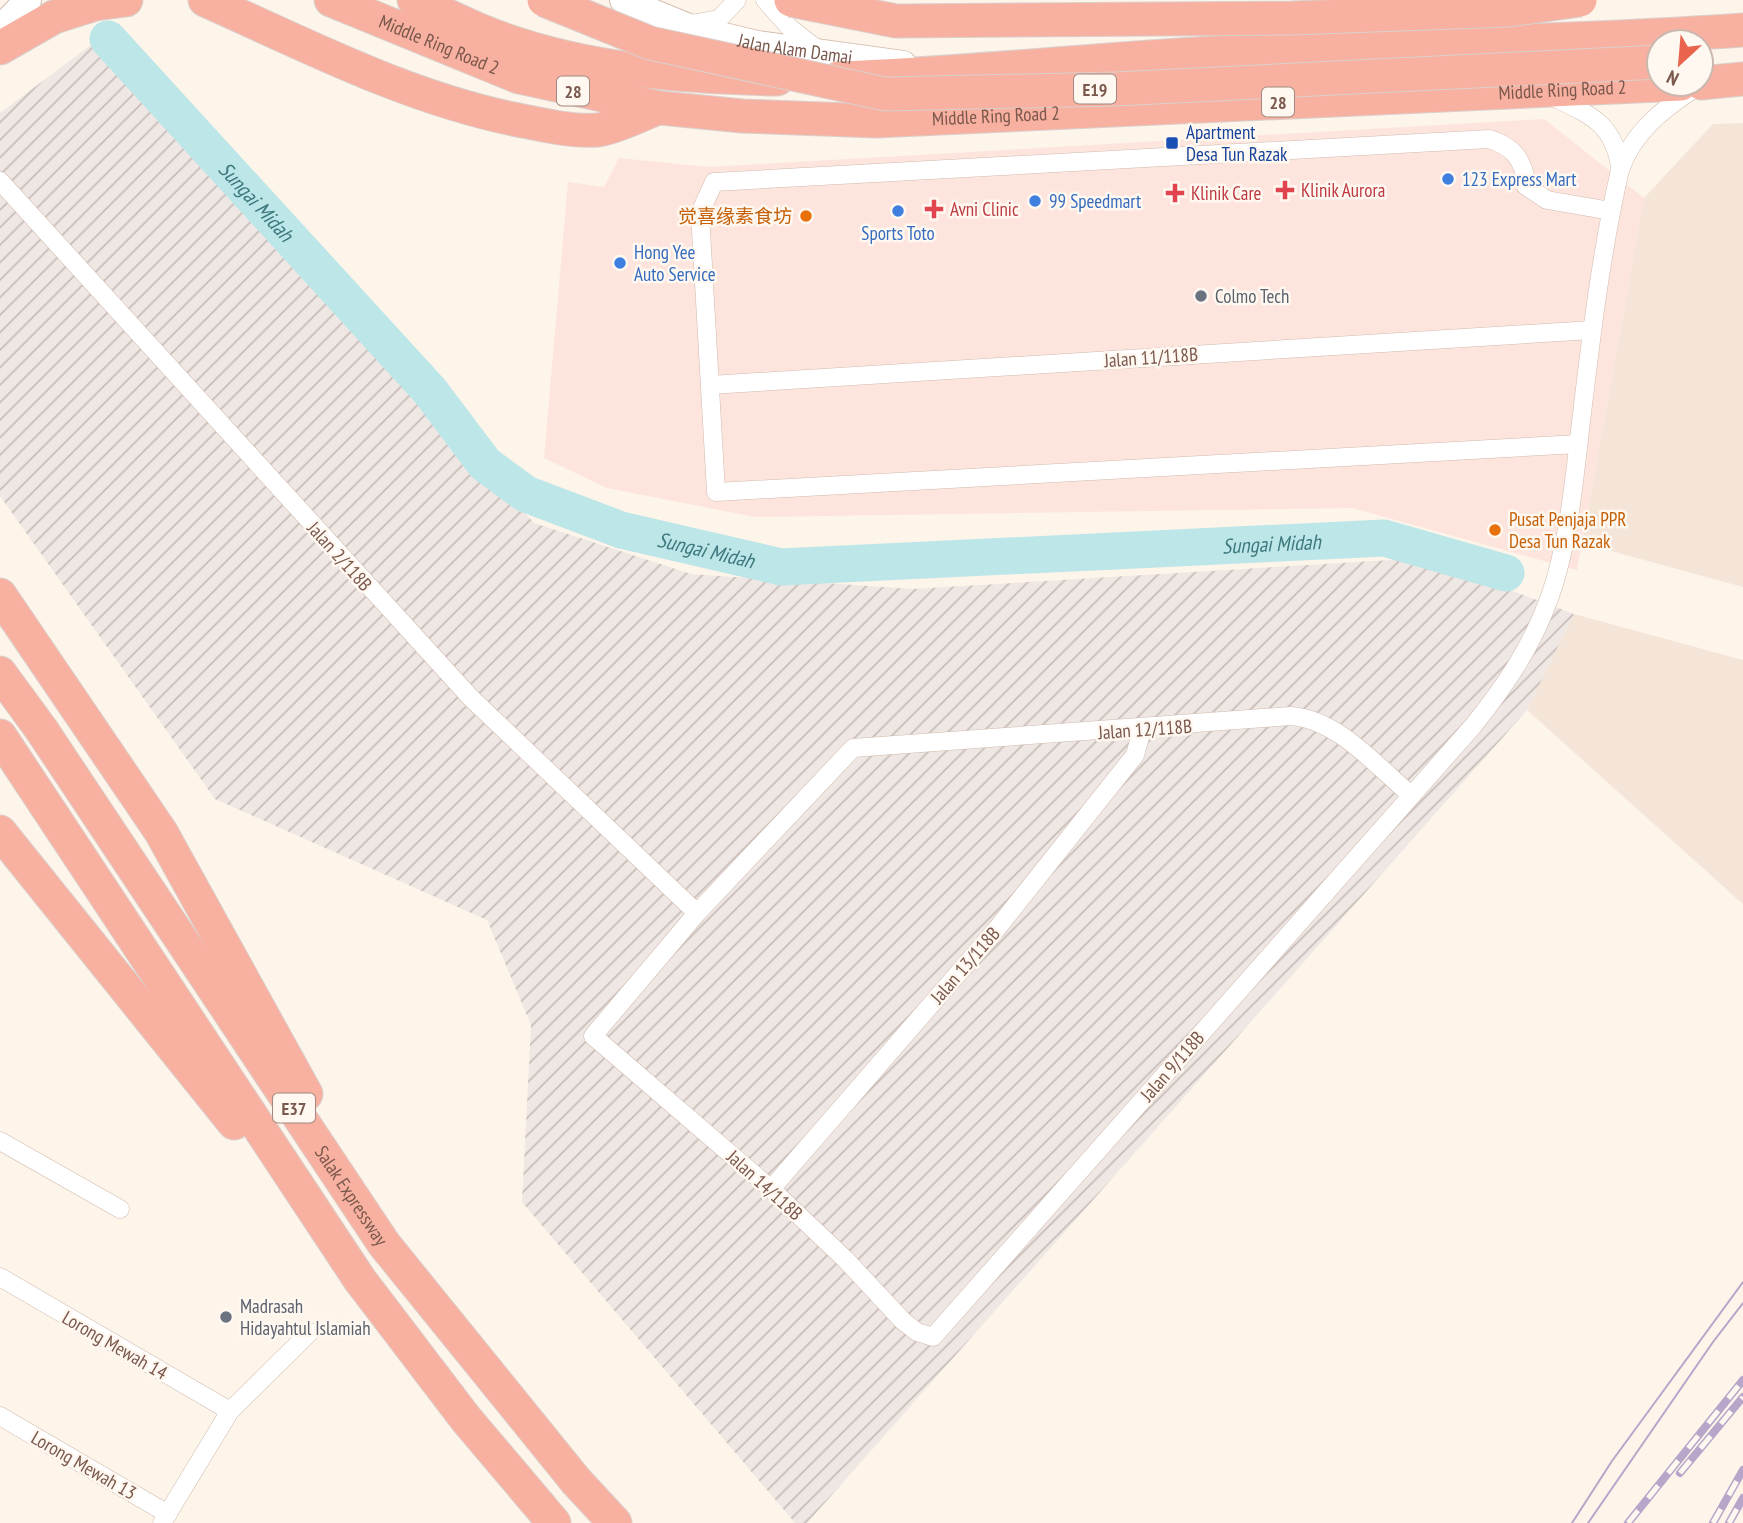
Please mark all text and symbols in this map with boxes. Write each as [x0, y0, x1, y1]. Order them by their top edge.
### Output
street label: Middle Ring Road 2 [376, 9, 503, 80]
street label: Jalan Alam Damai [735, 28, 854, 69]
north arrow [1645, 28, 1715, 98]
text: N [1663, 65, 1682, 91]
road number: E19 [1074, 74, 1116, 104]
street label: Middle Ring Road 2 [1498, 75, 1627, 104]
road number: 28 [557, 76, 589, 106]
road number: 28 [1262, 88, 1294, 116]
street label: Middle Ring Road 2 [931, 101, 1060, 130]
place label: Apartment Desa Tun Razak [1186, 120, 1288, 166]
marker: Apartment Desa Tun Razak [1164, 135, 1180, 151]
water label: Sungai Midah [213, 156, 301, 248]
place label: 123 Express Mart [1462, 167, 1577, 191]
marker: 123 Express Mart [1440, 171, 1456, 187]
place label: Klinik Aurora [1301, 178, 1385, 202]
marker: Klinik Aurora [1275, 180, 1295, 200]
place label: Klinik Care [1191, 181, 1262, 205]
marker: Klinik Care [1165, 183, 1185, 203]
place label: 99 Speedmart [1049, 189, 1142, 213]
marker: 99 Speedmart [1027, 193, 1043, 209]
place label: Avni Clinic [950, 197, 1019, 221]
marker: Avni Clinic [924, 199, 944, 219]
marker: Sports Toto [890, 203, 906, 219]
place label: 觉喜缘素食坊 [678, 204, 792, 228]
marker: 觉喜缘素食坊 [798, 208, 814, 224]
place label: Sports Toto [861, 221, 935, 245]
place label: Hong Yee Auto Service [634, 240, 716, 286]
marker: Hong Yee Auto Service [612, 255, 628, 271]
place label: Colmo Tech [1215, 284, 1289, 308]
marker: Colmo Tech [1193, 288, 1209, 304]
street label: Jalan 11/118B [1102, 342, 1199, 372]
place label: Pusat Penjaja PPR Desa Tun Razak [1509, 507, 1626, 553]
street label: Jalan 2/118B [302, 516, 377, 596]
marker: Pusat Penjaja PPR Desa Tun Razak [1487, 522, 1503, 538]
water label: Sungai Midah [655, 525, 759, 574]
water label: Sungai Midah [1221, 527, 1323, 559]
street label: Jalan 12/118B [1096, 714, 1193, 744]
street label: Jalan 13/118B [924, 922, 1005, 1009]
street label: Jalan 9/118B [1134, 1026, 1209, 1107]
road number: E37 [273, 1093, 315, 1122]
street label: Salak Expressway [310, 1141, 394, 1251]
street label: Jalan 14/118B [721, 1144, 808, 1225]
place label: Madrasah Hidayahtul Islamiah [240, 1294, 371, 1340]
street label: Lorong Mewah 14 [58, 1305, 172, 1385]
marker: Madrasah Hidayahtul Islamiah [218, 1309, 234, 1325]
street label: Lorong Mewah 13 [27, 1425, 141, 1505]

